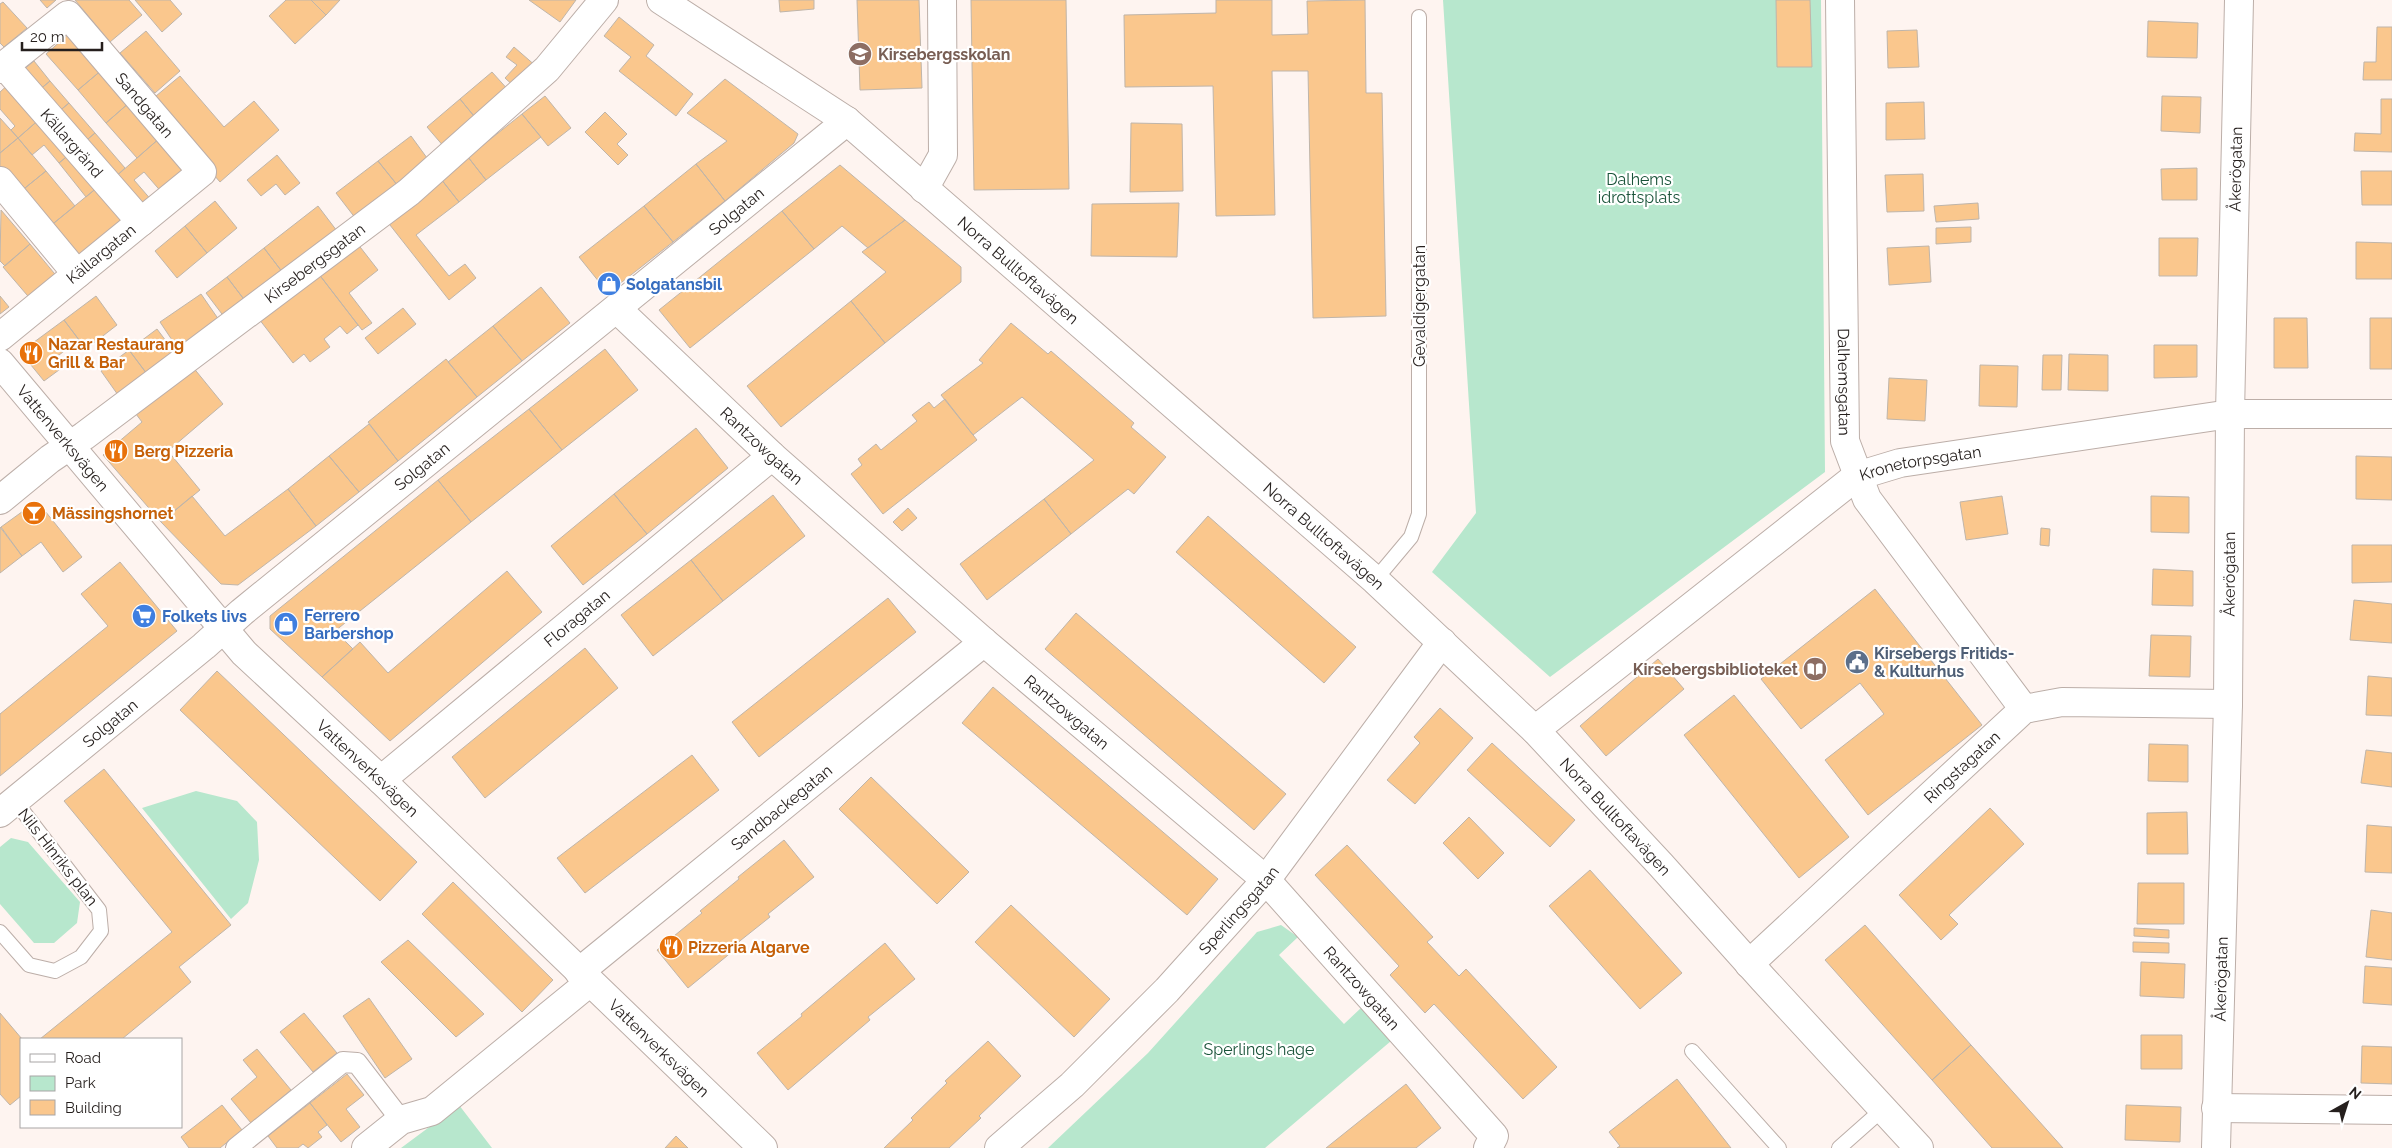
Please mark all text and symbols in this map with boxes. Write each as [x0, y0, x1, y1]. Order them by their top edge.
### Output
scale bar [22, 20, 102, 52]
text: 20 m [30, 28, 65, 46]
school or university icon: Kirsebergsskolan [847, 41, 873, 67]
place label: Kirsebergsskolan [878, 45, 1010, 64]
street label: Sandgatan [112, 68, 178, 141]
street label: Källargränd [37, 104, 107, 181]
street label: Åkerögatan [2224, 126, 2246, 212]
park label: Dalhems idrottsplats [1598, 170, 1681, 207]
street label: Solgatan [705, 183, 768, 239]
street label: Norra Bulltoftavägen [954, 212, 1083, 328]
street label: Kirsebergsgatan [261, 219, 369, 307]
street label: Källargatan [62, 220, 140, 288]
street label: Gevaldigergatan [1410, 245, 1429, 367]
shop icon: Solgatansbil [596, 271, 622, 297]
place label: Solgatansbil [626, 275, 723, 294]
street label: Dalhemsgatan [1834, 328, 1854, 436]
place label: Nazar Restaurang Grill & Bar [48, 335, 184, 372]
restaurant icon: Nazar Restaurang Grill & Bar [18, 340, 44, 366]
street label: Vattenverksvägen [13, 381, 113, 495]
street label: Rantzowgatan [717, 403, 807, 488]
restaurant icon: Berg Pizzeria [103, 438, 129, 464]
street label: Solgatan [390, 438, 453, 494]
place label: Berg Pizzeria [134, 442, 233, 461]
street label: Kronetorpsgatan [1857, 442, 1982, 484]
street label: Norra Bulltoftavägen [1260, 478, 1388, 593]
bar icon: Mässingshornet [21, 500, 47, 526]
place label: Mässingshornet [52, 504, 173, 523]
street label: Åkerögatan [2218, 532, 2239, 617]
street label: Floragatan [540, 585, 613, 651]
supermarket icon: Folkets livs [131, 603, 157, 629]
place label: Ferrero Barbershop [304, 606, 394, 643]
place label: Folkets livs [162, 607, 247, 626]
shop icon: Ferrero Barbershop [273, 611, 299, 637]
place label: Kirsebergs Fritids- & Kulturhus [1874, 644, 2014, 681]
public building icon: Kirsebergs Fritids- & Kulturhus [1844, 649, 1870, 675]
library icon: Kirsebergsbiblioteket [1802, 656, 1828, 682]
place label: Kirsebergsbiblioteket [1633, 660, 1798, 679]
street label: Rantzowgatan [1020, 671, 1113, 753]
street label: Solgatan [78, 695, 141, 751]
street label: Vattenverksvägen [313, 716, 423, 821]
street label: Ringstagatan [1920, 727, 2004, 807]
street label: Norra Bulltoftavägen [1556, 754, 1675, 879]
street label: Sandbackegatan [727, 760, 836, 854]
street label: Nils Hinriks plan [14, 805, 102, 909]
street label: Sperlingsgatan [1194, 862, 1283, 958]
restaurant icon: Pizzeria Algarve [658, 934, 684, 960]
street label: Åkerögatan [2209, 936, 2231, 1022]
place label: Pizzeria Algarve [688, 938, 810, 957]
street label: Rantzowgatan [1320, 942, 1404, 1033]
street label: Vattenverksvägen [605, 995, 714, 1101]
legend [20, 1038, 182, 1128]
park label: Sperlings hage [1204, 1040, 1314, 1059]
text: Road [65, 1049, 101, 1067]
text: Park [65, 1074, 96, 1092]
north arrow [2322, 1078, 2372, 1128]
text: N [2346, 1083, 2364, 1102]
text: Building [65, 1099, 122, 1117]

